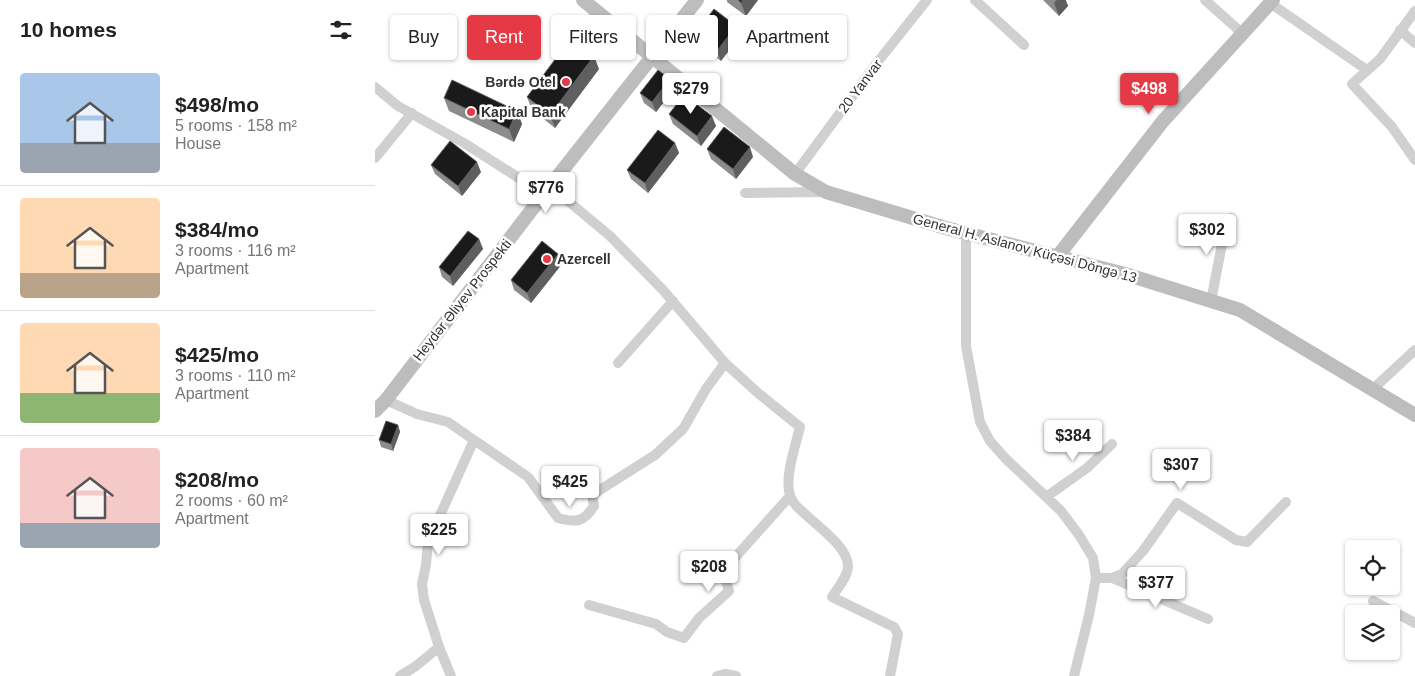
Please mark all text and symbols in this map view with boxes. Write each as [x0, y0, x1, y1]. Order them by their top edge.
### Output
chip: Buy [390, 15, 457, 60]
chip: Rent [467, 15, 541, 60]
chip: Filters [551, 15, 636, 60]
chip: New [646, 15, 718, 60]
chip: Apartment [728, 15, 847, 60]
icon: filters [327, 16, 355, 44]
text: 10 homes [20, 18, 117, 41]
street label: 20 Yanvar [835, 56, 885, 116]
pin: $279 [661, 72, 721, 115]
pin: $498 [1119, 72, 1179, 115]
place label: Bərdə Otel [485, 74, 556, 90]
marker: Bərdə Otel [560, 76, 572, 88]
text: $279 [673, 80, 709, 97]
text: $498 [1131, 80, 1167, 97]
icon: home [60, 93, 120, 153]
text: $498/mo [175, 93, 259, 116]
place label: Kapital Bank [481, 104, 566, 120]
marker: Kapital Bank [465, 106, 477, 118]
text: 5 rooms · 158 m² [175, 117, 297, 134]
text: House [175, 135, 221, 152]
pin: $776 [516, 172, 576, 214]
text: $776 [528, 179, 564, 196]
street label: General H. Aslanov Küçəsi Döngə 13 [911, 210, 1139, 286]
pin: $302 [1177, 214, 1237, 256]
icon: home [60, 218, 120, 278]
text: $384/mo [175, 218, 259, 241]
text: $302 [1189, 221, 1225, 238]
street label: Heydər Əliyev Prospekti [410, 236, 514, 364]
text: 3 rooms · 116 m² [175, 242, 296, 259]
place label: Azercell [557, 251, 611, 267]
marker: Azercell [541, 253, 553, 265]
text: Apartment [175, 260, 249, 277]
icon: home [60, 343, 120, 403]
text: $425/mo [175, 343, 259, 366]
text: 3 rooms · 110 m² [175, 367, 296, 384]
text: Apartment [175, 385, 249, 402]
pin: $384 [1043, 420, 1103, 462]
text: $384 [1055, 427, 1091, 444]
pin: $307 [1151, 448, 1211, 491]
text: $307 [1163, 456, 1199, 473]
pin: $425 [540, 466, 600, 508]
icon: home [60, 468, 120, 528]
text: $208/mo [175, 468, 259, 491]
text: $425 [552, 473, 588, 490]
text: 2 rooms · 60 m² [175, 492, 288, 509]
text: Apartment [175, 510, 249, 527]
pin: $225 [409, 514, 469, 556]
text: $225 [421, 521, 457, 538]
map controls [1345, 540, 1400, 660]
button: locate [1345, 540, 1400, 595]
pin: $208 [679, 550, 739, 593]
text: $208 [691, 558, 727, 575]
pin: $377 [1126, 566, 1186, 609]
text: $377 [1138, 574, 1174, 591]
button: layers [1345, 605, 1400, 660]

